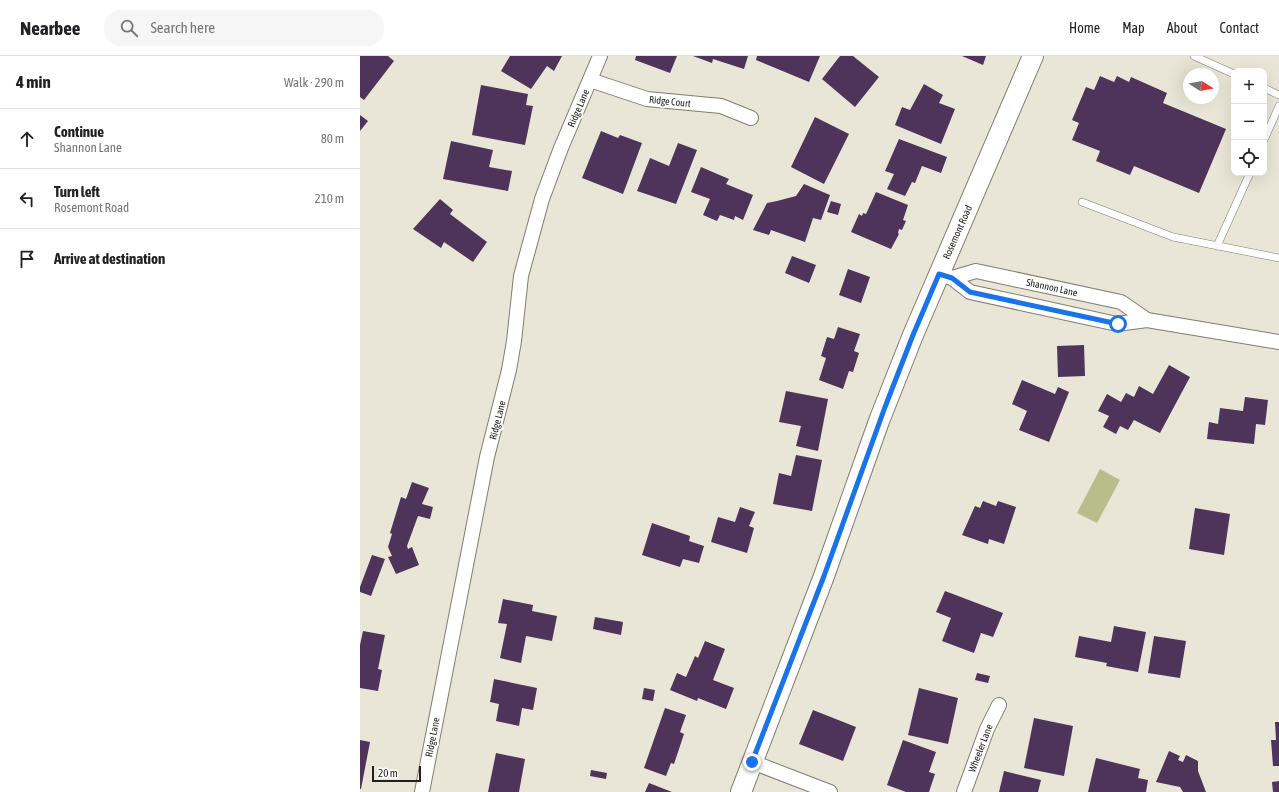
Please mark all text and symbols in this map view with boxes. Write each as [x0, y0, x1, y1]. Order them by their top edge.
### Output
search box [104, 10, 384, 46]
text: Nearbee [20, 17, 80, 39]
icon: search [118, 17, 140, 39]
text: Search here [150, 19, 215, 36]
text: Home [1069, 20, 1100, 36]
text: Map [1122, 20, 1145, 36]
text: About [1167, 20, 1198, 36]
text: Contact [1220, 20, 1259, 36]
north arrow [1183, 68, 1219, 104]
map controls [1231, 68, 1267, 176]
button: + [1231, 68, 1267, 104]
text: 4 min [16, 72, 51, 92]
text: Walk · 290 m [284, 75, 344, 90]
street label: Ridge Lane [566, 87, 592, 129]
street label: Ridge Court [649, 94, 691, 109]
button: − [1231, 104, 1267, 140]
text: Continue [54, 123, 104, 140]
icon: ahead [16, 128, 38, 150]
text: 80 m [321, 131, 344, 146]
text: Shannon Lane [54, 140, 122, 155]
button: locate [1231, 140, 1267, 176]
text: Turn left [54, 183, 100, 200]
icon: left [16, 188, 38, 210]
text: 210 m [315, 191, 344, 206]
text: Rosemont Road [54, 200, 129, 215]
street label: Rosemont Road [941, 203, 974, 261]
icon: arrive [16, 248, 38, 270]
text: Arrive at destination [54, 250, 165, 267]
street label: Shannon Lane [1025, 277, 1079, 298]
route start [1109, 315, 1127, 333]
street label: Ridge Lane [487, 399, 508, 441]
street label: Ridge Lane [423, 716, 442, 758]
street label: Wheeler Lane [966, 722, 995, 774]
route end [743, 753, 761, 771]
scale bar [372, 764, 421, 783]
text: 20 m [378, 767, 398, 779]

